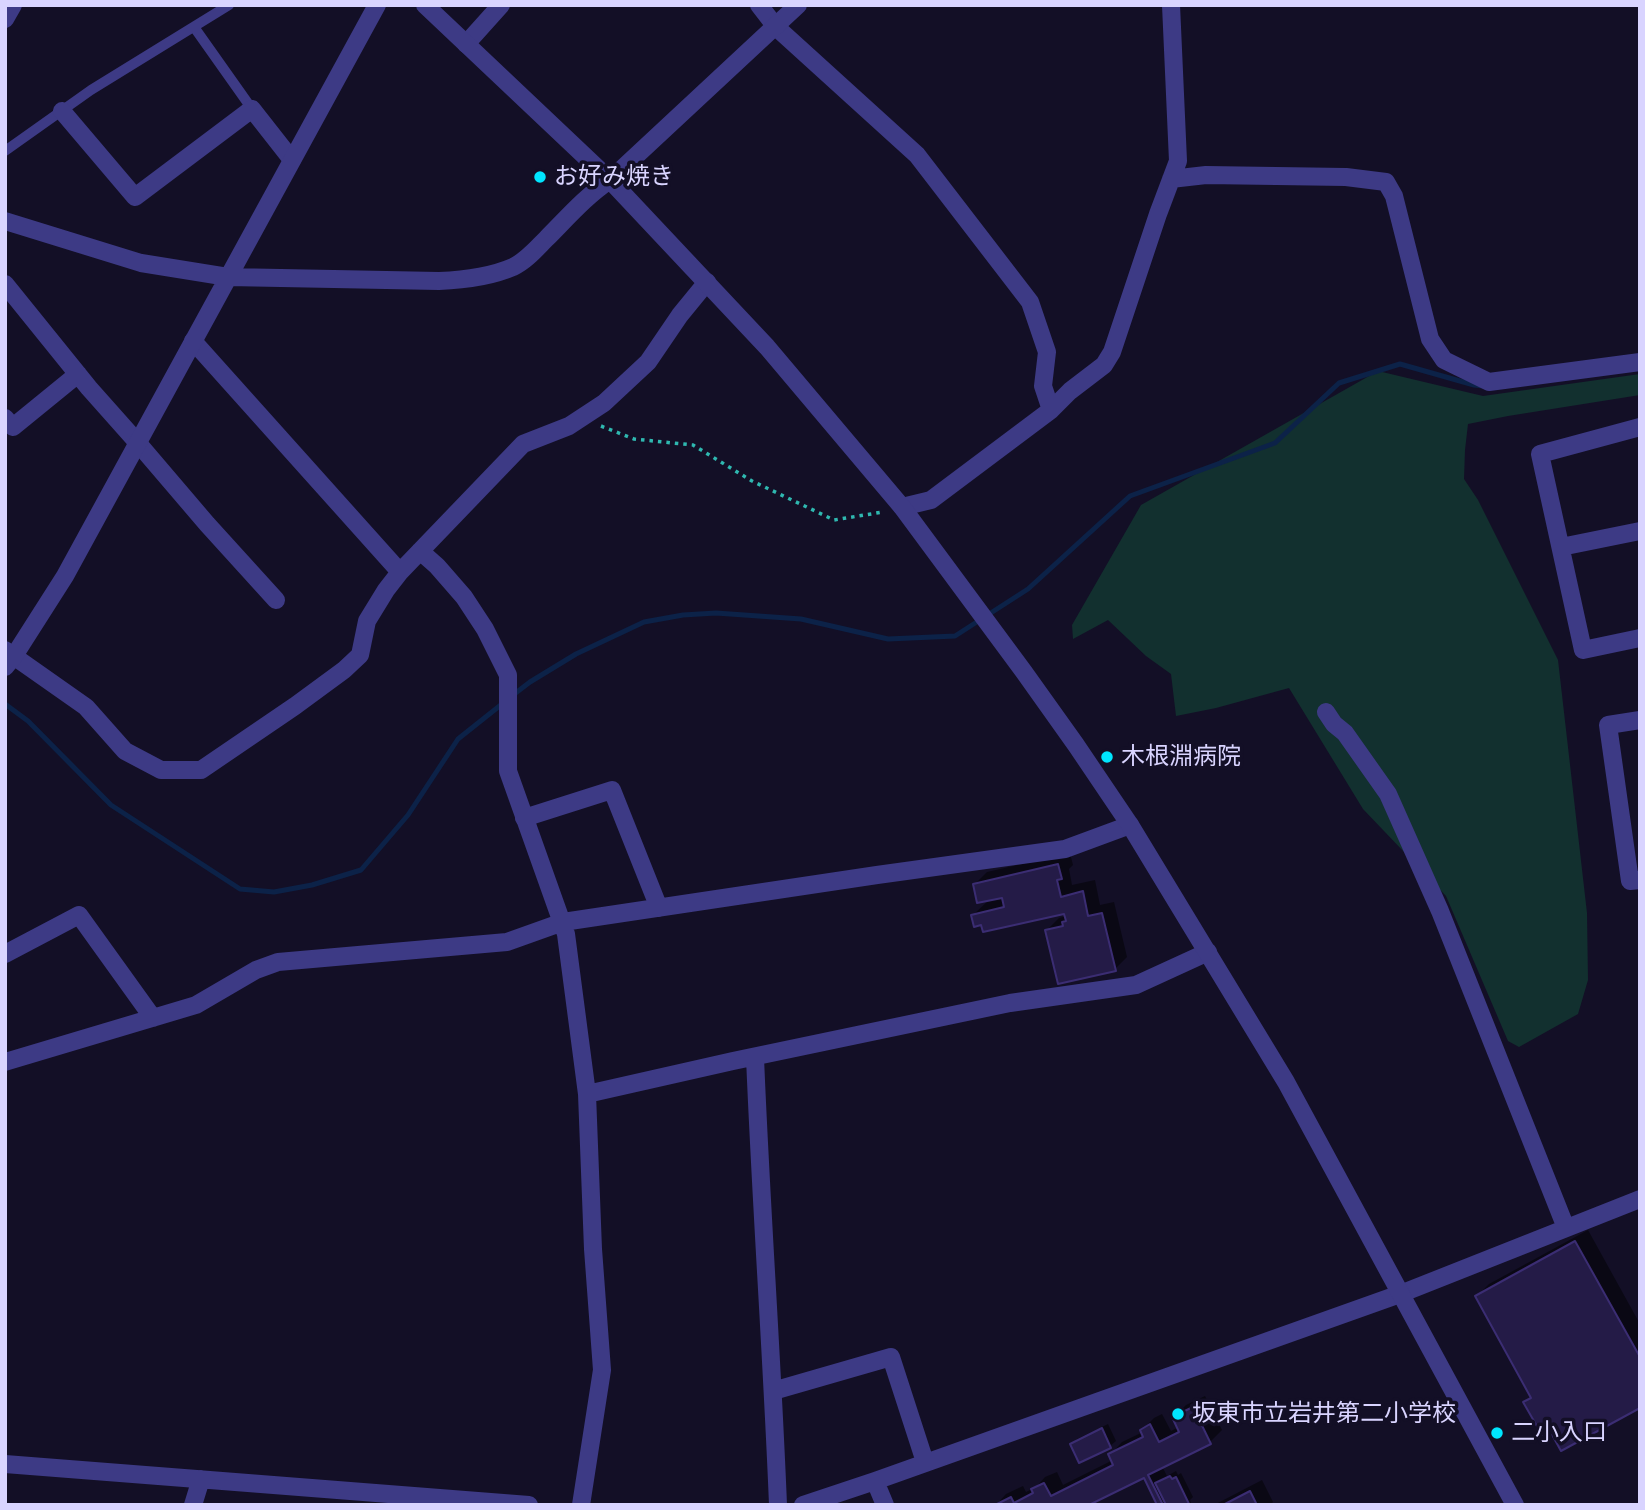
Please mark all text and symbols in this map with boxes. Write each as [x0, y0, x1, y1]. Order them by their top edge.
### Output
place label: お好み焼き [554, 163, 674, 191]
marker: お好み焼き [532, 169, 548, 185]
place label: 木根淵病院 [1121, 743, 1241, 771]
marker: 木根淵病院 [1099, 749, 1115, 765]
place label: 坂東市立岩井第二小学校 [1192, 1400, 1456, 1428]
marker: 坂東市立岩井第二小学校 [1170, 1406, 1186, 1422]
place label: 二小入口 [1511, 1419, 1607, 1447]
marker: 二小入口 [1489, 1425, 1505, 1441]

